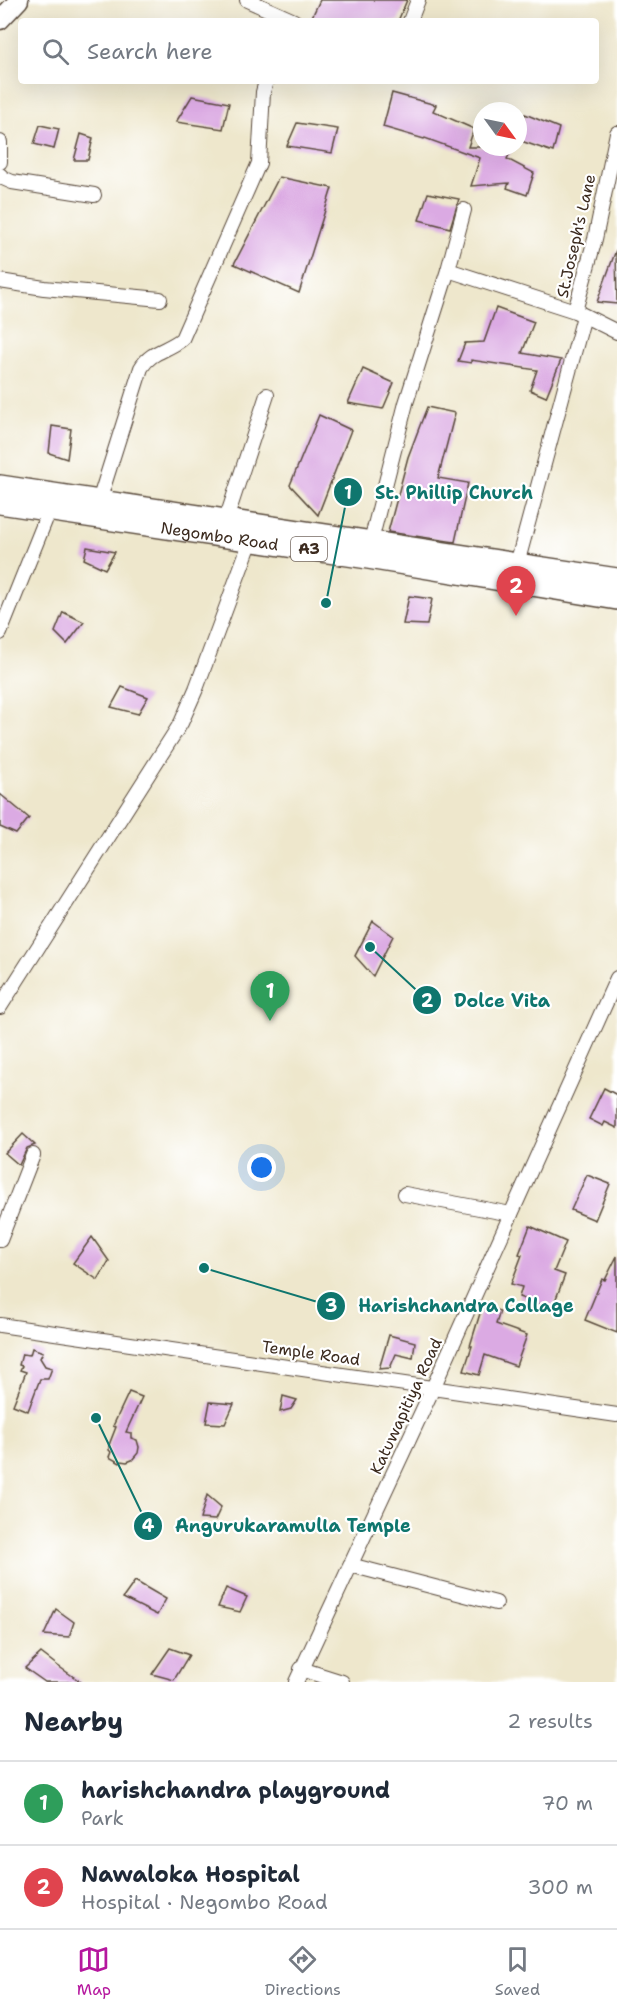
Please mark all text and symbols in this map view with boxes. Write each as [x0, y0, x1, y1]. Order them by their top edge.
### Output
search box [18, 18, 599, 84]
icon: search [39, 35, 72, 68]
text: Search here [87, 37, 213, 66]
north arrow [473, 102, 527, 156]
street label: St.Joseph's Lane [552, 172, 600, 300]
callout: St. Phillip Church [333, 474, 545, 510]
text: 1 [344, 481, 352, 505]
text: St. Phillip Church [375, 481, 533, 505]
street label: Negombo Road [159, 517, 280, 555]
road number: A3 [291, 537, 327, 561]
pin: 2 [496, 566, 536, 616]
pin: 1 [250, 972, 290, 1021]
callout: Dolce Vita [412, 982, 563, 1018]
text: 2 [421, 989, 434, 1013]
text: Dolce Vita [454, 989, 551, 1013]
your location [247, 1153, 276, 1182]
callout: Harishchandra Collage [316, 1288, 586, 1324]
text: 3 [325, 1294, 337, 1318]
text: Harishchandra Collage [358, 1294, 574, 1318]
street label: Katuwapitiya Road [365, 1334, 447, 1478]
street label: Temple Road [261, 1336, 361, 1370]
callout: Angurukaramulla Temple [133, 1508, 423, 1544]
text: 4 [142, 1514, 155, 1538]
text: Angurukaramulla Temple [175, 1514, 411, 1538]
text: Nearby [24, 1704, 123, 1739]
text: 2 results [507, 1708, 593, 1734]
text: harishchandra playground [81, 1776, 390, 1805]
text: 1 [39, 1790, 48, 1816]
text: 70 m [541, 1790, 593, 1816]
text: Park [81, 1805, 124, 1831]
text: Nawaloka Hospital [81, 1860, 300, 1889]
text: 2 [37, 1874, 51, 1900]
text: 300 m [527, 1874, 593, 1900]
text: Hospital · Negombo Road [81, 1889, 328, 1915]
tab: Map [77, 1943, 111, 2000]
tab: Directions [265, 1943, 341, 2000]
tab: Saved [495, 1943, 540, 2000]

